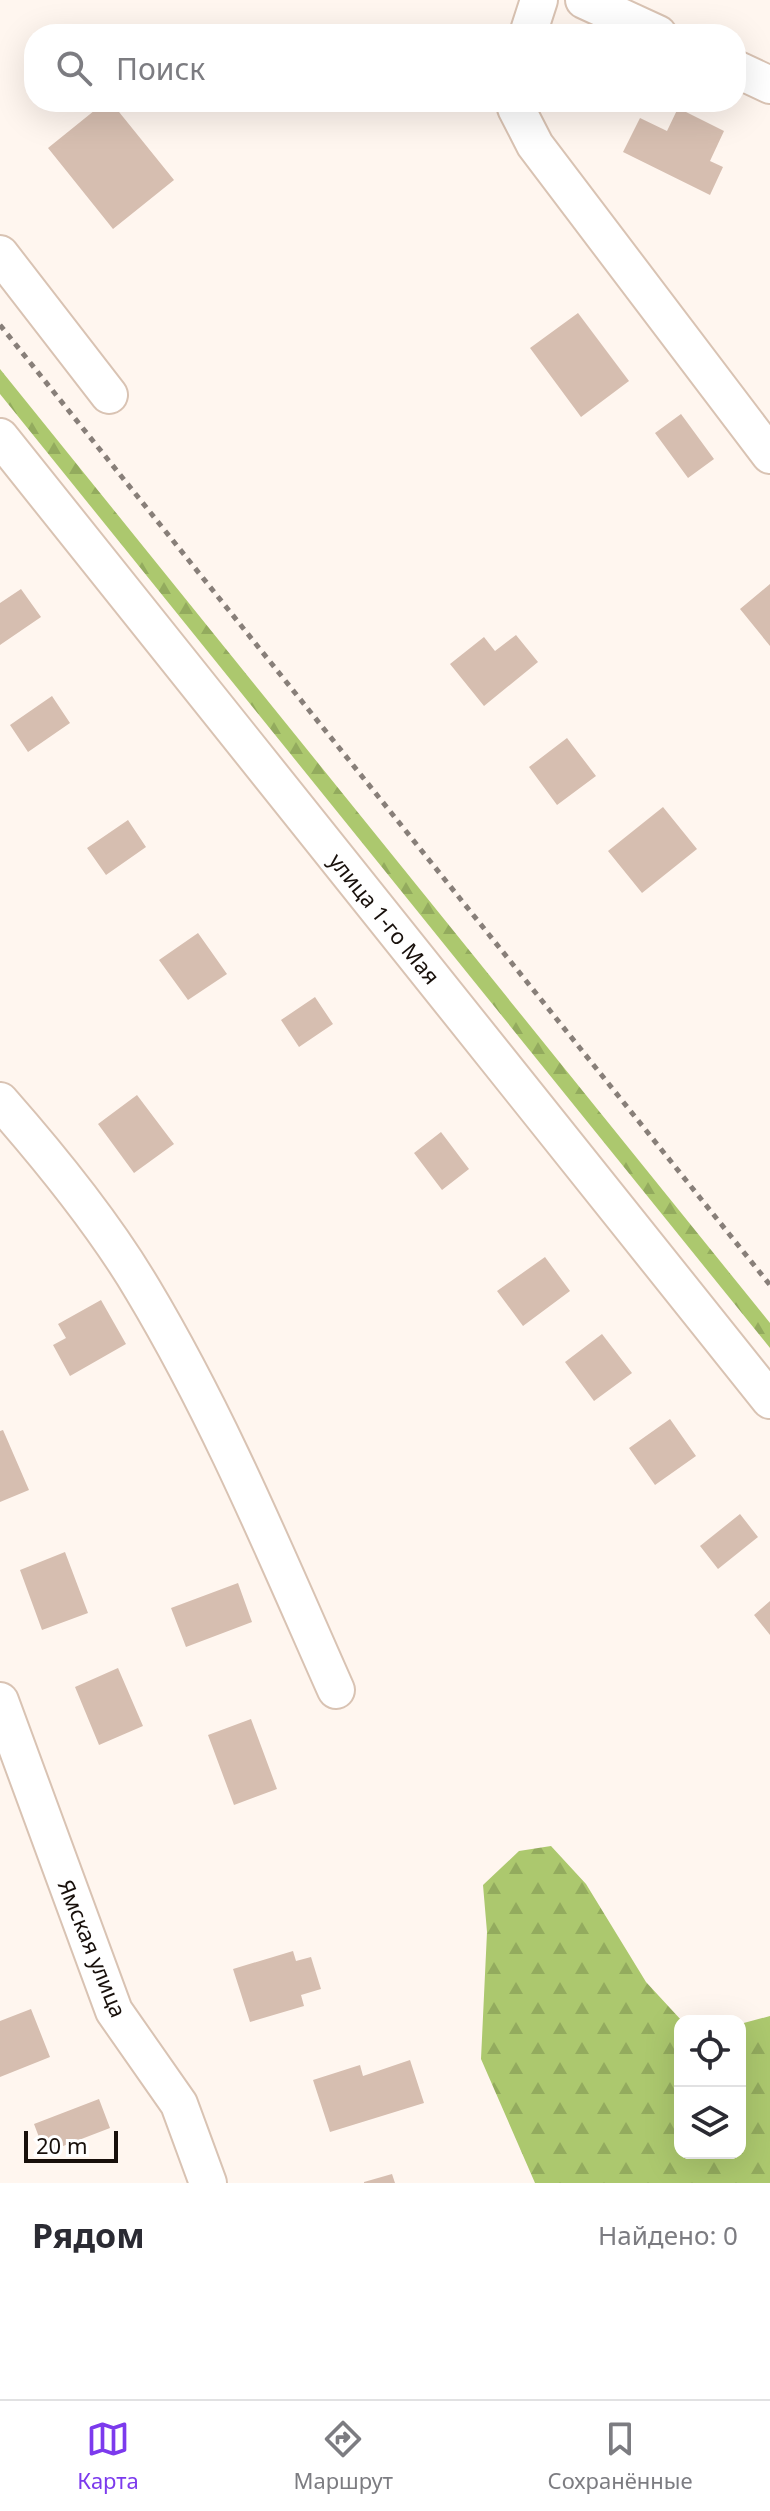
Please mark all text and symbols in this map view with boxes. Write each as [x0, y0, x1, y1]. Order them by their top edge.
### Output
search box [24, 24, 746, 112]
icon: search [52, 46, 96, 90]
text: Поиск [116, 48, 205, 89]
street label: улица 1-го Мая [323, 846, 447, 990]
street label: Ямская улица [52, 1875, 134, 2021]
map controls [674, 2015, 746, 2159]
button: locate [674, 2015, 746, 2087]
button: layers [674, 2087, 746, 2159]
scale bar [24, 2127, 118, 2163]
text: 20 m [36, 2130, 87, 2160]
text: Рядом [32, 2212, 145, 2258]
text: Найдено: 0 [598, 2217, 738, 2253]
tab: Карта [77, 2417, 139, 2495]
tab: Маршрут [293, 2417, 393, 2495]
tab: Сохранённые [548, 2417, 693, 2495]

